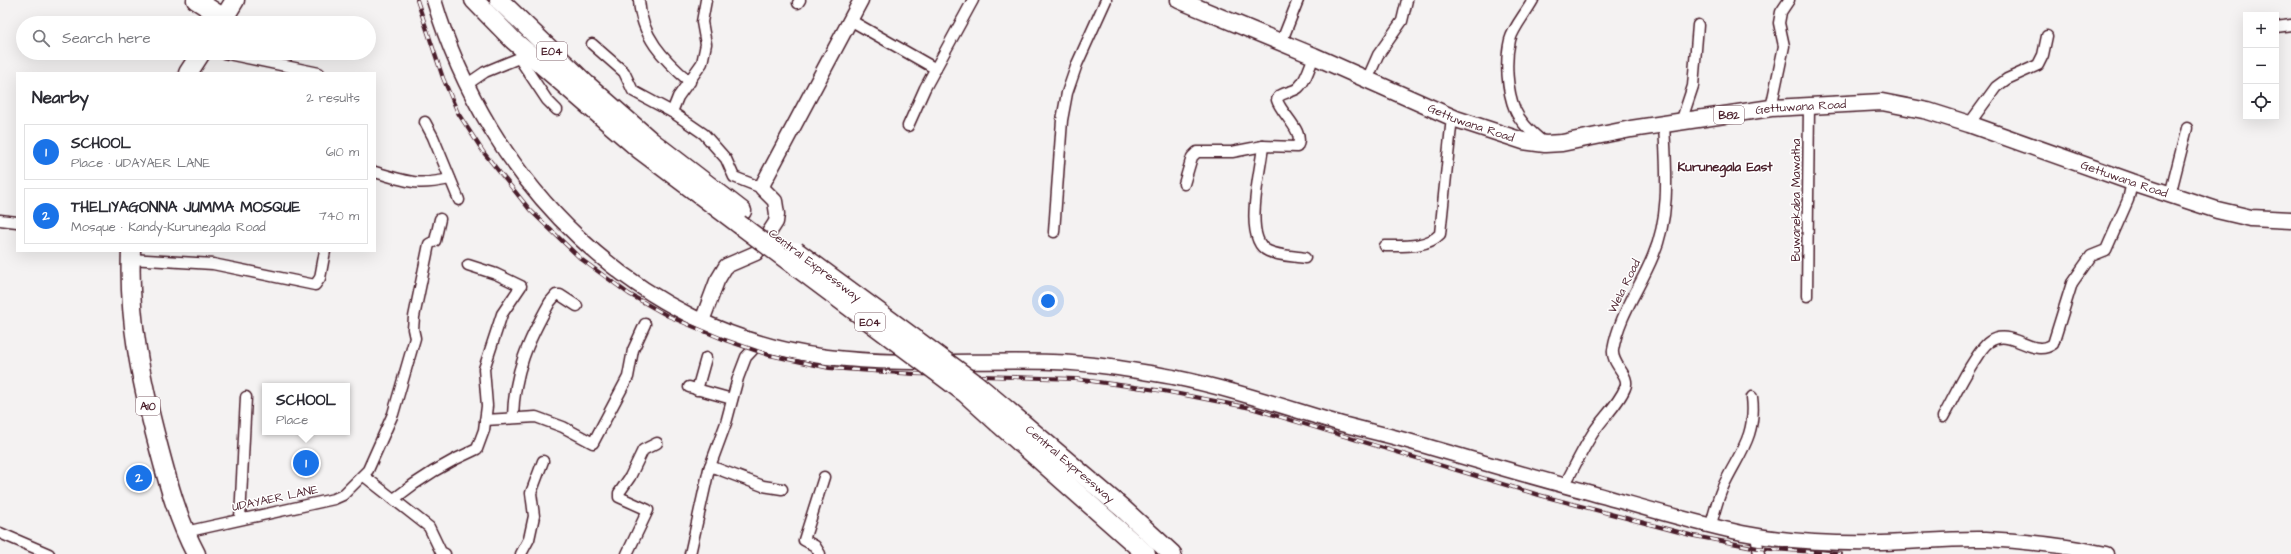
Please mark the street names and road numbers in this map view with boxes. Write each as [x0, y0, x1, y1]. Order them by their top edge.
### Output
road number: E04 [537, 42, 567, 60]
street label: Gettuwana Road [1754, 96, 1847, 119]
street label: Gettuwana Road [1425, 100, 1516, 147]
road number: B82 [1714, 106, 1744, 124]
street label: Buwanekaba Mawatha [1788, 139, 1805, 261]
street label: Gettuwana Road [2078, 156, 2170, 202]
street label: Central Expressway [764, 225, 865, 307]
street label: Wela Road [1604, 256, 1645, 316]
road number: E04 [855, 313, 885, 331]
road number: A10 [136, 397, 160, 415]
street label: Central Expressway [1022, 421, 1118, 508]
street label: UDAYAER LANE [231, 481, 320, 516]

